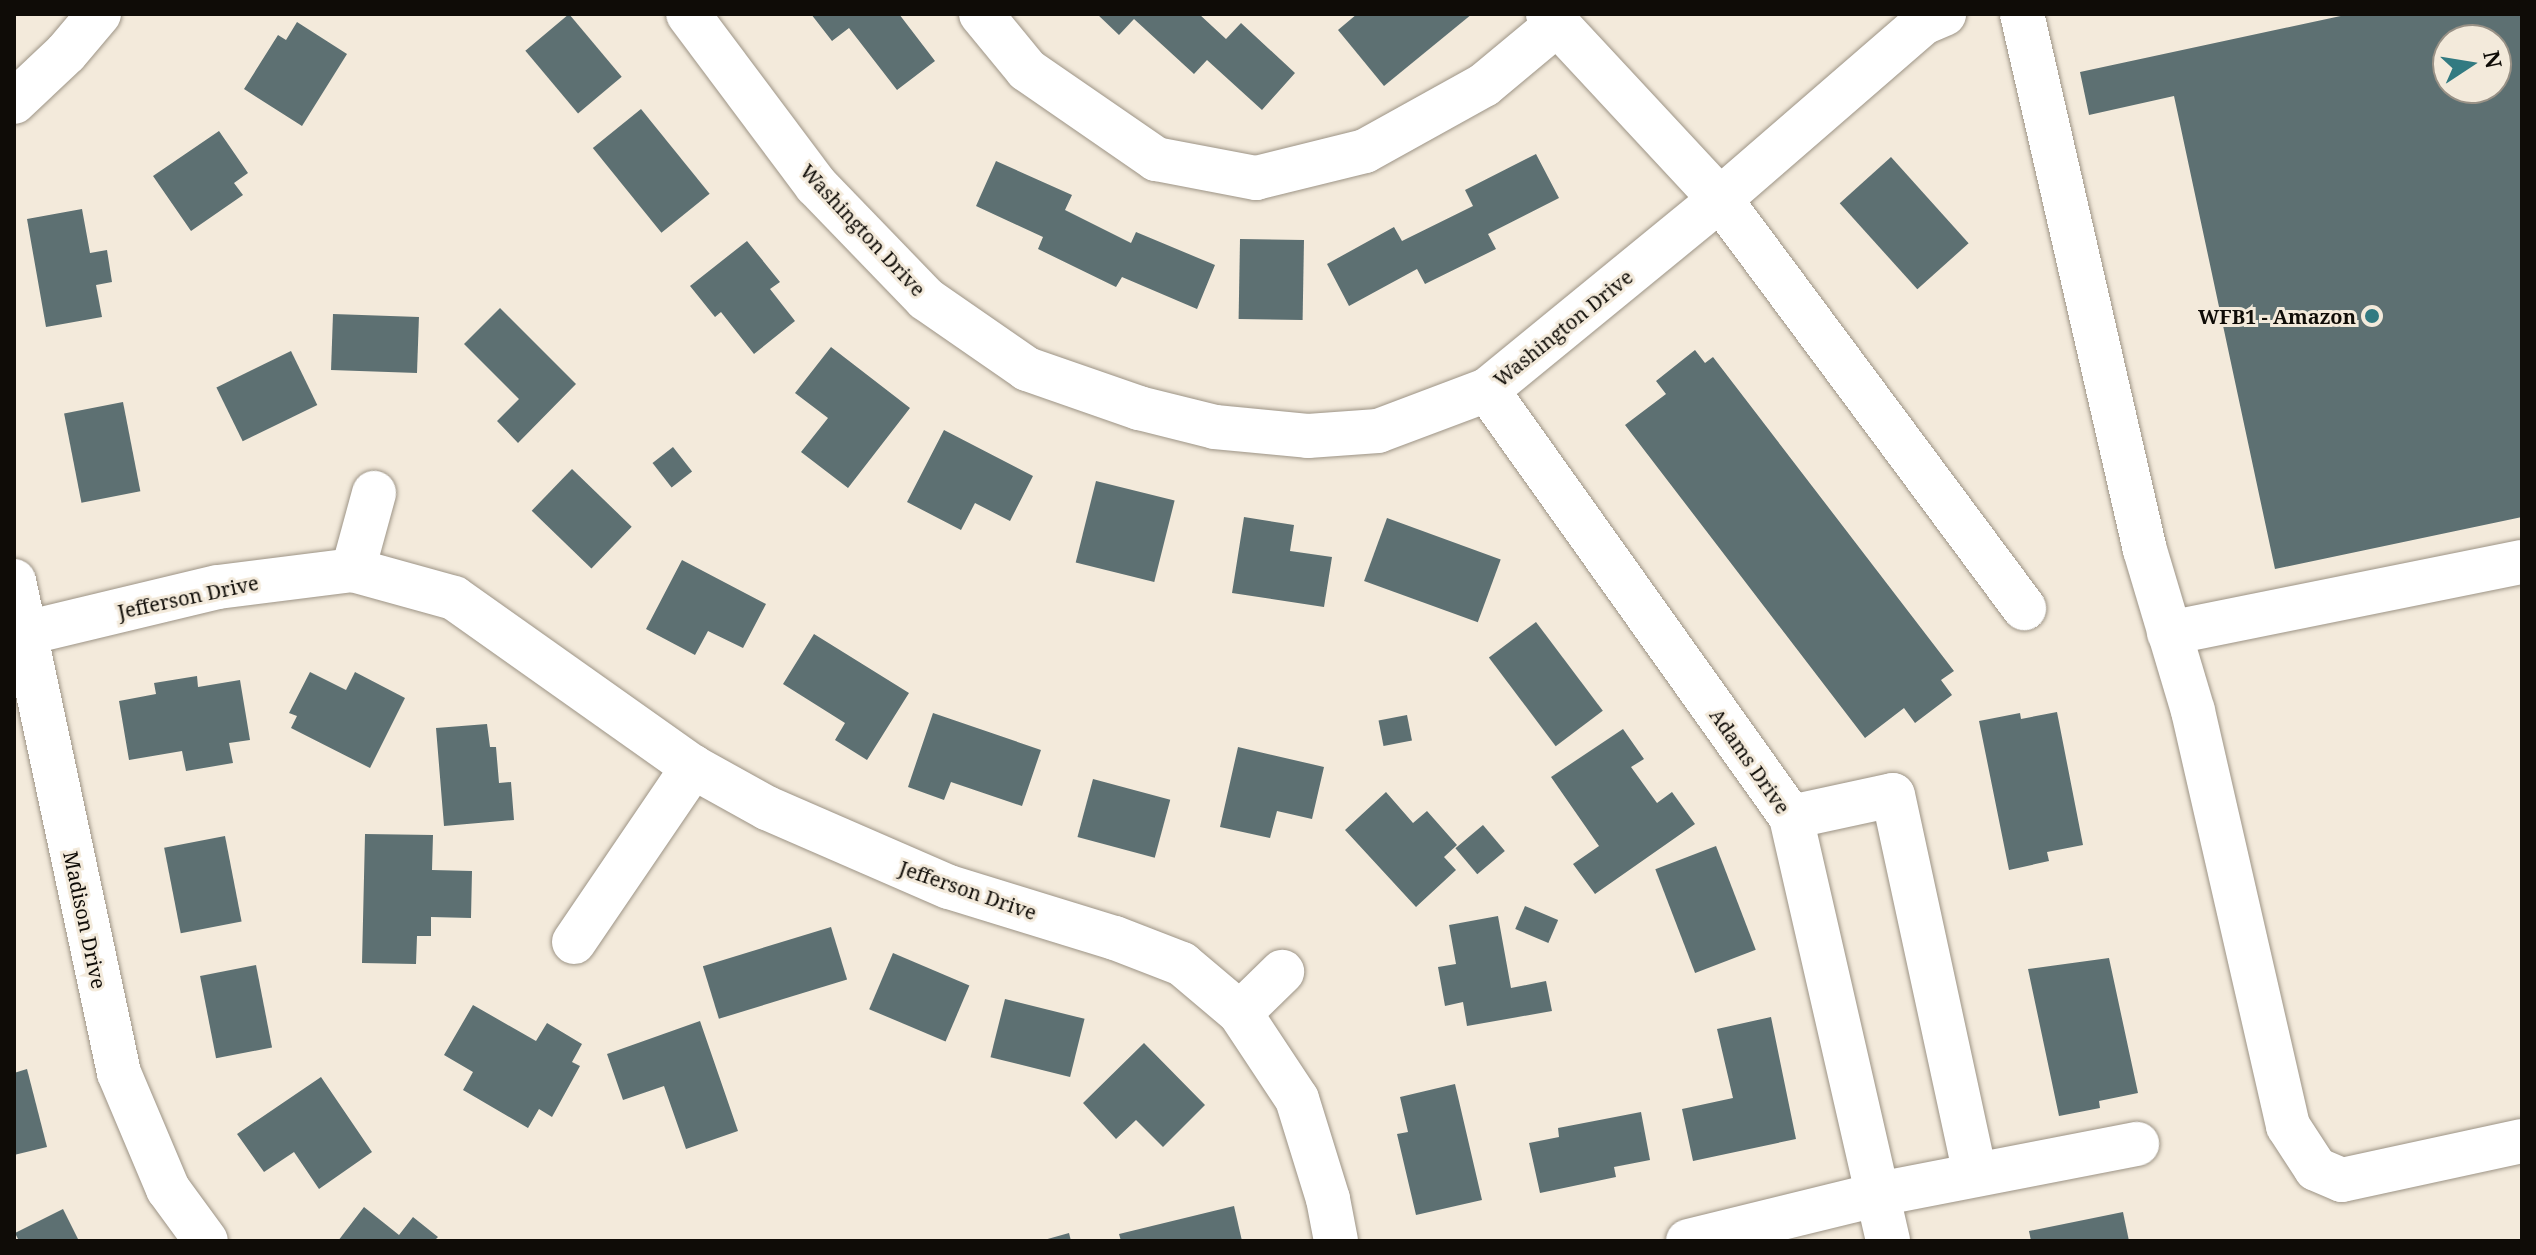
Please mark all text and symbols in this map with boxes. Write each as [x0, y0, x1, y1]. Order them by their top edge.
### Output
north arrow [2432, 24, 2512, 104]
text: N [2477, 48, 2510, 71]
street label: Washington Drive [796, 159, 930, 301]
street label: Washington Drive [1489, 265, 1637, 391]
place label: WFB1 - Amazon [2198, 304, 2356, 328]
marker: WFB1 - Amazon [2363, 307, 2381, 325]
street label: Jefferson Drive [115, 570, 261, 624]
street label: Adams Drive [1705, 704, 1795, 818]
street label: Madison Drive [59, 849, 111, 991]
street label: Jefferson Drive [896, 855, 1040, 925]

